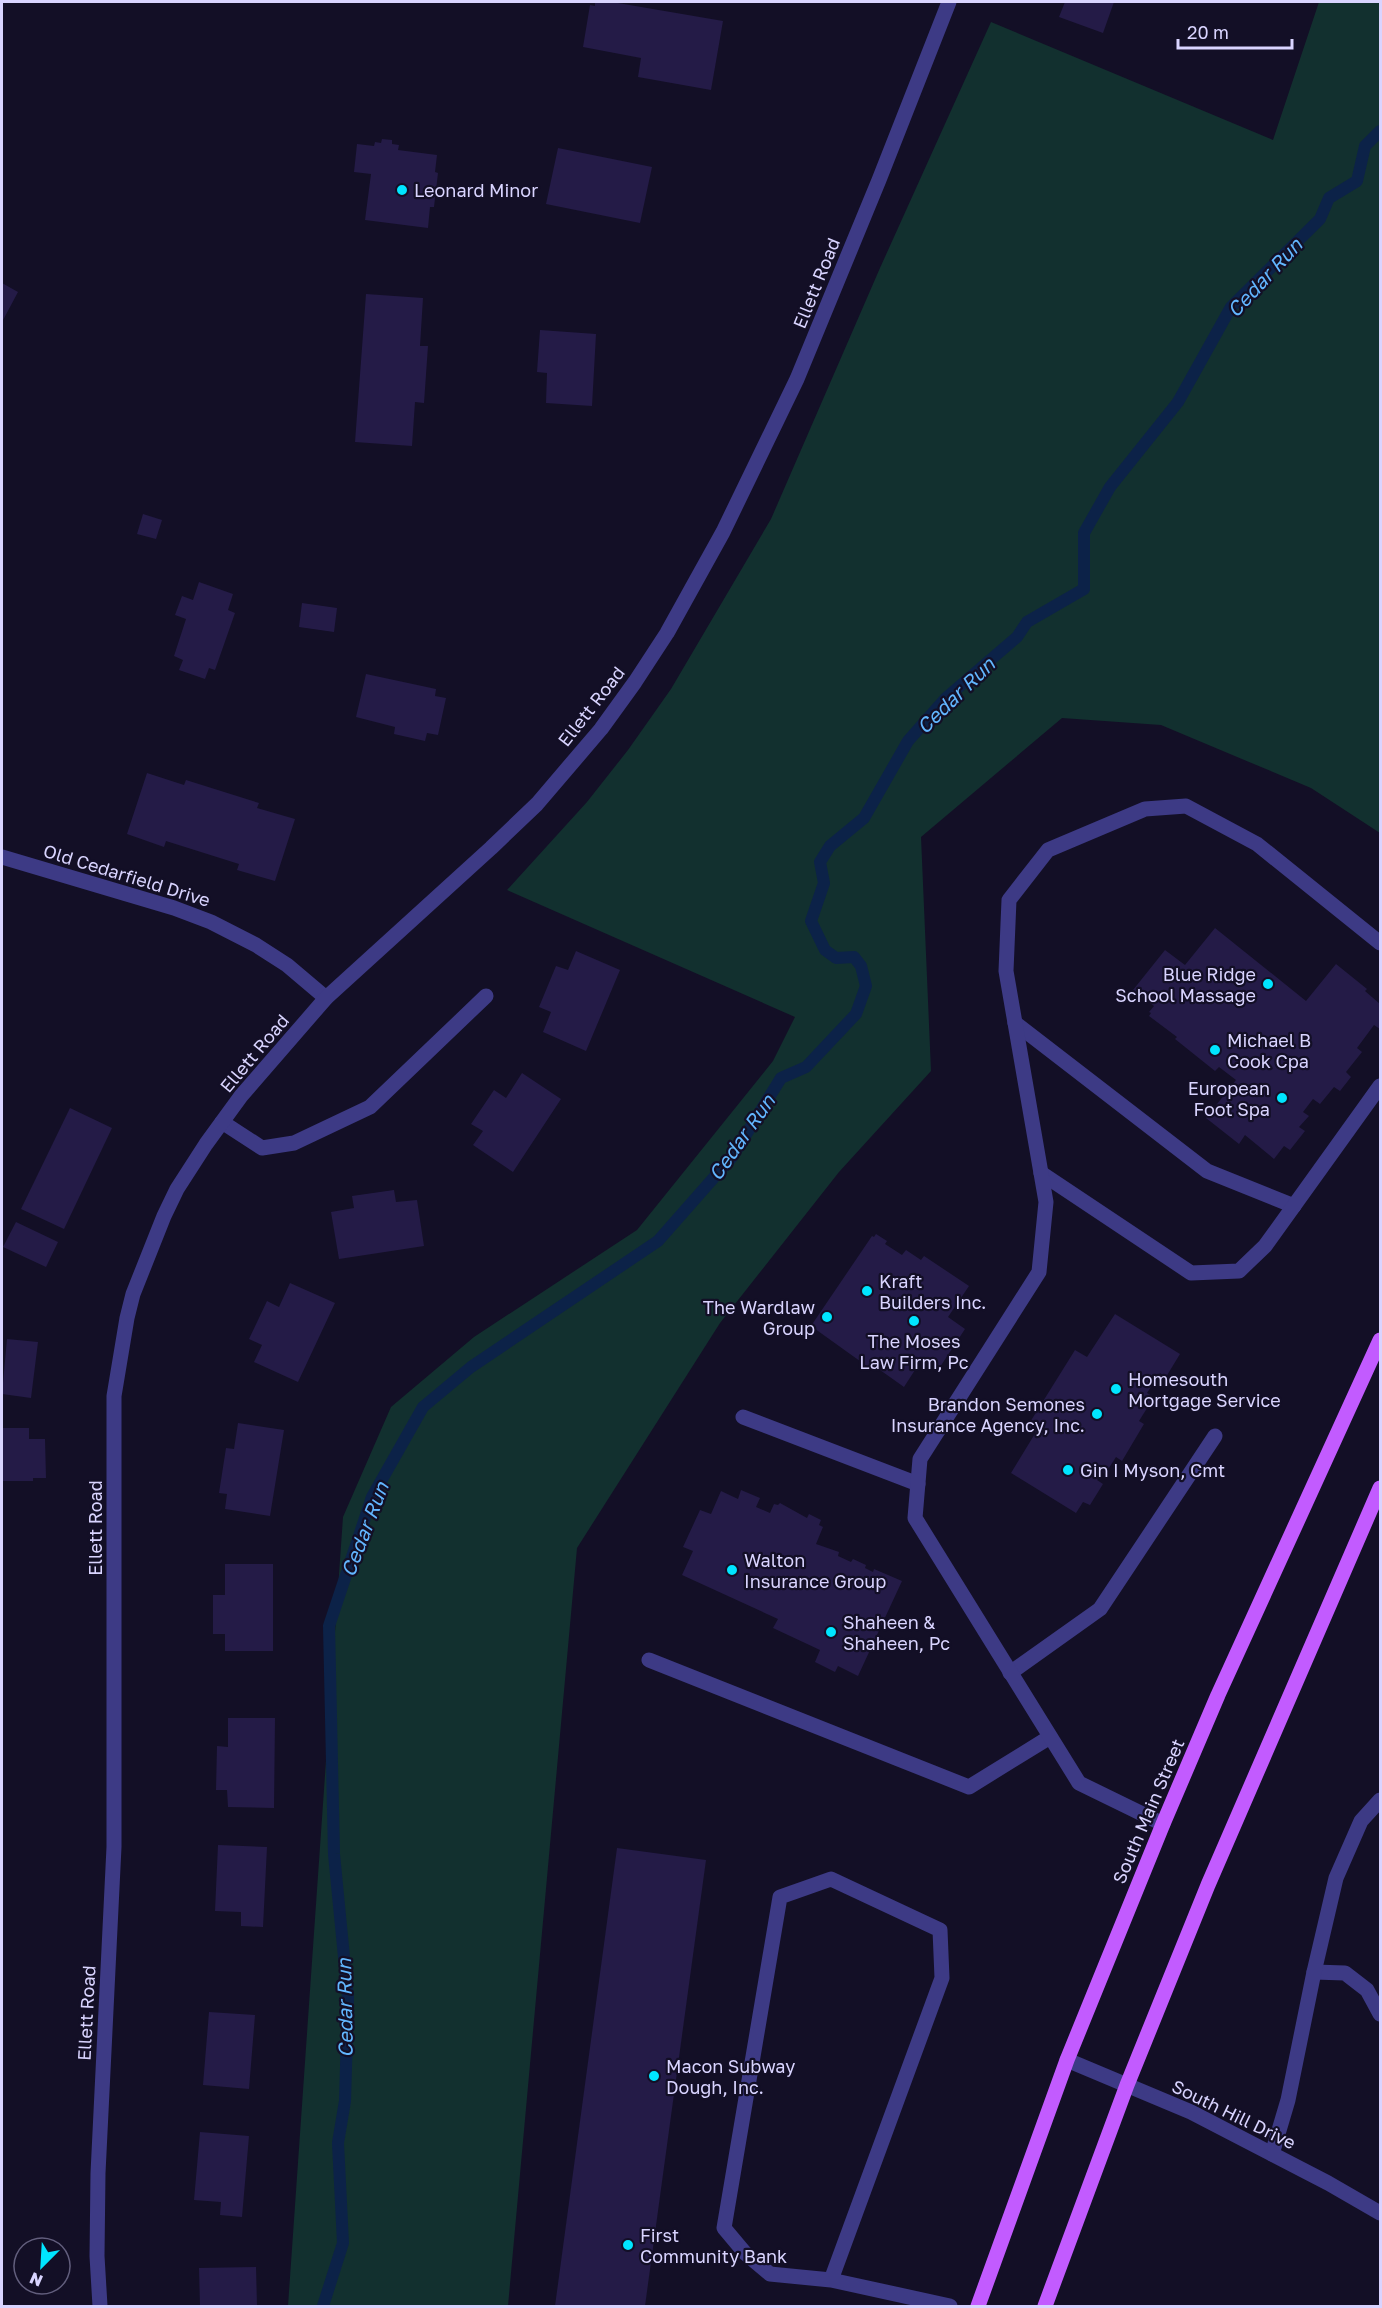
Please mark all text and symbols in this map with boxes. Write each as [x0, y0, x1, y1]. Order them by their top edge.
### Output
scale bar [1178, 12, 1292, 50]
text: 20 m [1187, 21, 1229, 43]
place label: Leonard Minor [414, 179, 538, 201]
marker: Leonard Minor [395, 183, 409, 197]
water label: Cedar Run [1221, 232, 1307, 321]
street label: Ellett Road [788, 235, 844, 331]
water label: Cedar Run [911, 651, 1000, 738]
street label: Ellett Road [553, 662, 629, 750]
street label: Old Cedarfield Drive [41, 839, 213, 911]
place label: Blue Ridge School Massage [1115, 963, 1256, 1006]
marker: Blue Ridge School Massage [1261, 977, 1275, 991]
street label: Ellett Road [215, 1009, 293, 1097]
place label: Michael B Cook Cpa [1227, 1029, 1311, 1072]
marker: Michael B Cook Cpa [1208, 1043, 1222, 1057]
place label: European Foot Spa [1188, 1077, 1270, 1120]
water label: Cedar Run [703, 1089, 780, 1185]
marker: European Foot Spa [1275, 1091, 1289, 1105]
place label: Kraft Builders Inc. [879, 1270, 987, 1313]
marker: Kraft Builders Inc. [860, 1284, 874, 1298]
place label: The Wardlaw Group [703, 1296, 815, 1339]
marker: The Wardlaw Group [820, 1310, 834, 1324]
marker: The Moses Law Firm, Pc [907, 1314, 921, 1328]
place label: The Moses Law Firm, Pc [859, 1330, 969, 1373]
place label: Homesouth Mortgage Service [1128, 1368, 1281, 1411]
marker: Homesouth Mortgage Service [1109, 1382, 1123, 1396]
place label: Brandon Semones Insurance Agency, Inc. [891, 1393, 1085, 1436]
marker: Brandon Semones Insurance Agency, Inc. [1090, 1407, 1104, 1421]
place label: Gin I Myson, Cmt [1080, 1459, 1225, 1481]
marker: Gin I Myson, Cmt [1061, 1463, 1075, 1477]
water label: Cedar Run [335, 1478, 393, 1580]
street label: Ellett Road [84, 1480, 106, 1576]
place label: Walton Insurance Group [744, 1549, 886, 1592]
marker: Walton Insurance Group [725, 1563, 739, 1577]
place label: Shaheen & Shaheen, Pc [843, 1611, 950, 1654]
marker: Shaheen & Shaheen, Pc [824, 1625, 838, 1639]
street label: South Main Street [1108, 1735, 1188, 1887]
water label: Cedar Run [331, 1957, 357, 2058]
street label: Ellett Road [73, 1965, 99, 2061]
place label: Macon Subway Dough, Inc. [666, 2055, 795, 2098]
marker: Macon Subway Dough, Inc. [647, 2069, 661, 2083]
street label: South Hill Drive [1168, 2074, 1300, 2154]
place label: First Community Bank [640, 2224, 787, 2267]
north arrow [12, 2236, 72, 2296]
marker: First Community Bank [621, 2238, 635, 2252]
text: N [26, 2268, 46, 2291]

